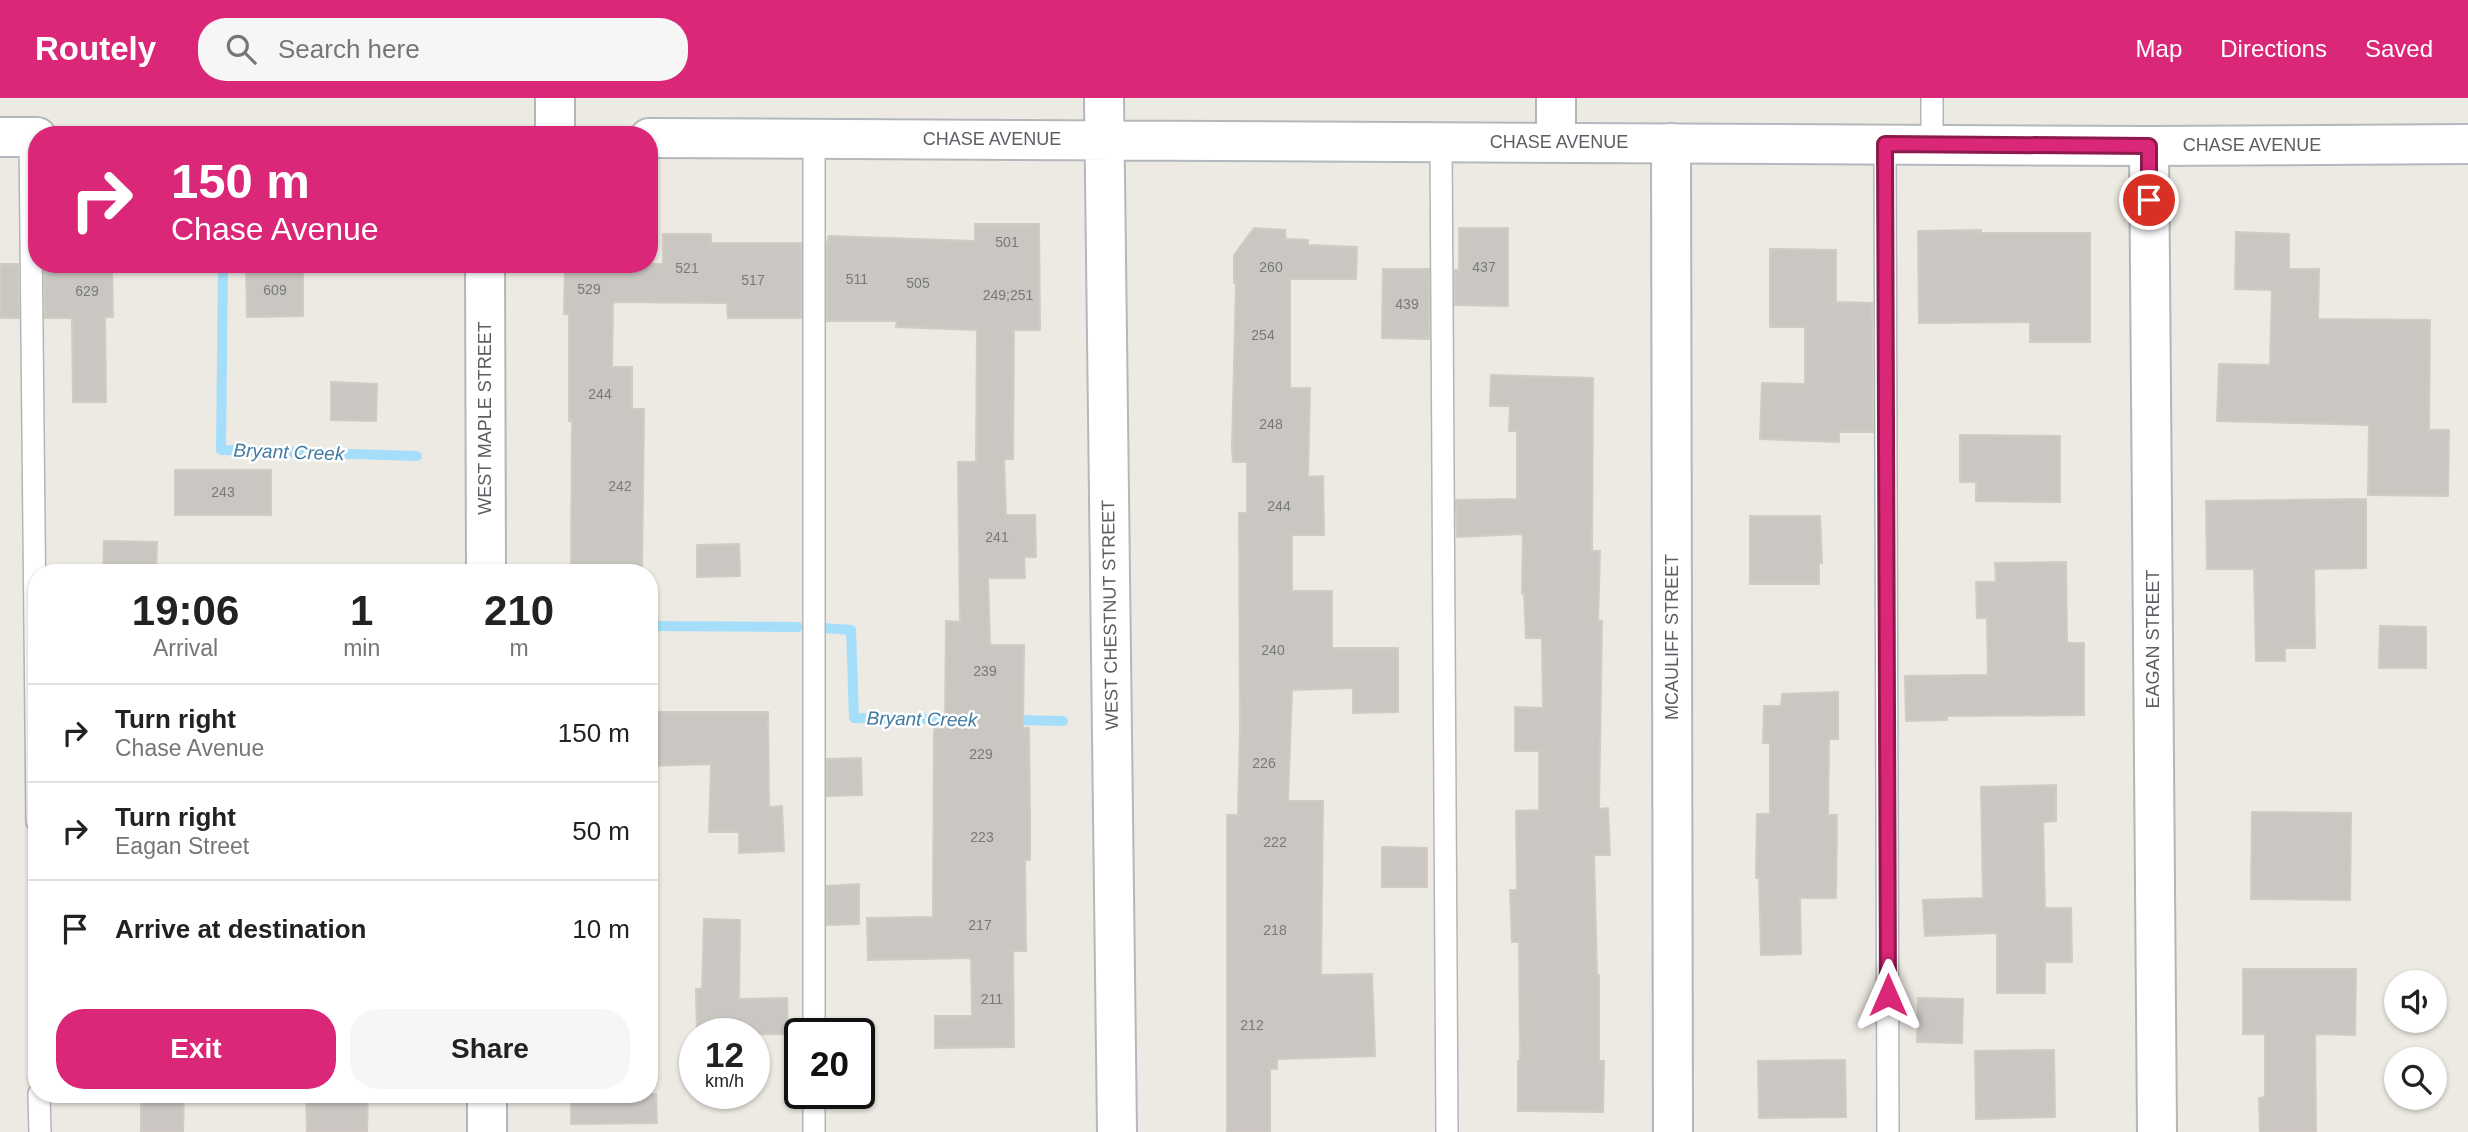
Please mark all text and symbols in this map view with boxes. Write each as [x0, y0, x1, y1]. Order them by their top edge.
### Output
search box [198, 18, 688, 81]
text: Routely [35, 30, 156, 67]
icon: search [222, 30, 260, 68]
text: Search here [278, 34, 420, 64]
text: Map [2136, 35, 2182, 62]
text: Directions [2220, 35, 2327, 62]
text: Saved [2365, 35, 2433, 62]
street label: CHASE AVENUE [923, 129, 1061, 149]
street label: CHASE AVENUE [1490, 132, 1628, 152]
street label: CHASE AVENUE [2183, 135, 2321, 155]
icon: right [56, 154, 147, 245]
text: 150 m [171, 154, 310, 208]
pin [2119, 170, 2179, 230]
icon: arrive [2130, 181, 2168, 219]
text: Chase Avenue [171, 211, 379, 247]
house number: 501 [995, 234, 1019, 250]
house number: 260 [1259, 259, 1283, 275]
house number: 437 [1472, 259, 1496, 275]
house number: 521 [675, 260, 699, 276]
house number: 511 [846, 271, 868, 287]
house number: 517 [741, 272, 765, 288]
house number: 505 [906, 275, 930, 291]
house number: 529 [577, 281, 601, 297]
house number: 609 [263, 282, 287, 298]
house number: 629 [75, 283, 99, 299]
house number: 249;251 [983, 287, 1034, 303]
house number: 439 [1395, 296, 1419, 312]
street label: WEST MAPLE STREET [475, 321, 495, 515]
house number: 254 [1251, 327, 1275, 343]
house number: 244 [588, 386, 612, 402]
house number: 248 [1259, 416, 1283, 432]
water label: Bryant Creek [233, 440, 346, 464]
house number: 242 [608, 478, 632, 494]
house number: 243 [211, 484, 235, 500]
house number: 244 [1267, 498, 1291, 514]
street label: WEST CHESTNUT STREET [1098, 500, 1122, 730]
house number: 241 [985, 529, 1009, 545]
street label: MCAULIFF STREET [1662, 554, 1682, 720]
street label: EAGAN STREET [2143, 569, 2163, 709]
text: 19:06 [132, 587, 239, 634]
text: 1 [350, 587, 373, 634]
text: 210 [484, 587, 554, 634]
text: Arrival [153, 635, 218, 661]
text: min [343, 635, 380, 661]
text: m [510, 635, 529, 661]
house number: 240 [1261, 642, 1285, 658]
house number: 239 [973, 663, 997, 679]
text: Turn right [115, 704, 236, 734]
water label: Bryant Creek [866, 708, 979, 730]
icon: right [56, 714, 94, 752]
text: 150 m [558, 718, 630, 748]
text: Chase Avenue [115, 735, 264, 761]
house number: 229 [969, 746, 993, 762]
house number: 226 [1252, 755, 1276, 771]
text: Turn right [115, 802, 236, 832]
icon: right [56, 812, 94, 850]
text: 50 m [572, 816, 630, 846]
house number: 223 [970, 829, 994, 845]
text: Eagan Street [115, 833, 249, 859]
house number: 222 [1263, 834, 1287, 850]
icon: arrive [56, 910, 94, 948]
text: Arrive at destination [115, 914, 366, 944]
text: 10 m [572, 914, 630, 944]
house number: 217 [968, 917, 992, 933]
house number: 218 [1263, 922, 1287, 938]
position arrow [1851, 958, 1925, 1032]
map controls [2384, 970, 2447, 1110]
button: sound [2384, 970, 2447, 1033]
house number: 211 [981, 991, 1003, 1007]
button: Exit [56, 1009, 336, 1089]
button: Share [350, 1009, 630, 1089]
house number: 212 [1240, 1017, 1264, 1033]
speed limit sign: 20 [784, 1018, 875, 1109]
text: 12 [705, 1035, 744, 1074]
button: search [2384, 1047, 2447, 1110]
text: km/h [705, 1071, 744, 1091]

